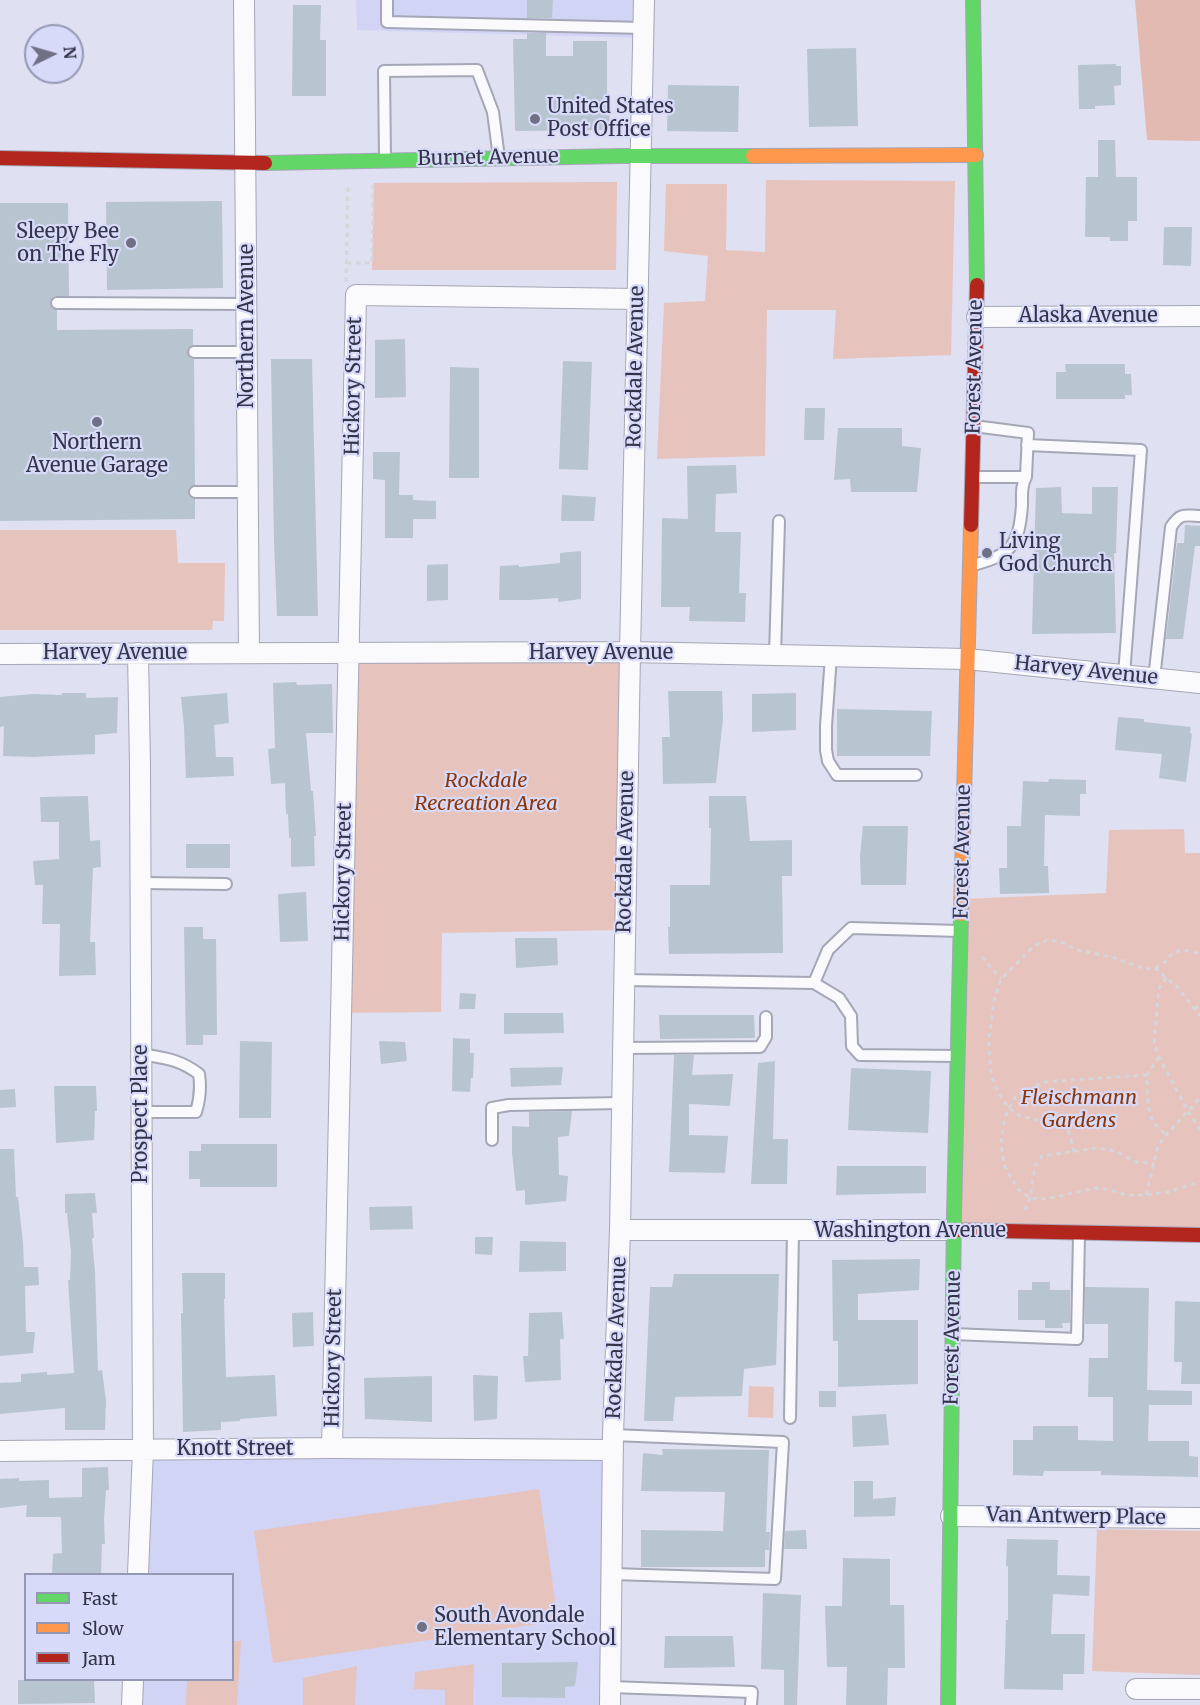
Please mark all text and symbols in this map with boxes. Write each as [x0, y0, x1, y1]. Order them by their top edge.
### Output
north arrow [24, 24, 84, 84]
text: N [59, 45, 80, 60]
place label: United States Post Office [547, 95, 674, 142]
marker: United States Post Office [528, 112, 542, 126]
street label: Burnet Avenue [417, 145, 559, 171]
place label: Sleepy Bee on The Fly [16, 220, 119, 267]
marker: Sleepy Bee on The Fly [124, 236, 138, 250]
street label: Northern Avenue [235, 244, 259, 408]
street label: Rockdale Avenue [623, 285, 649, 449]
street label: Forest Avenue [962, 299, 988, 435]
street label: Alaska Avenue [1018, 304, 1158, 328]
street label: Hickory Street [341, 316, 367, 456]
marker: Northern Avenue Garage [90, 415, 104, 429]
place label: Northern Avenue Garage [26, 431, 168, 478]
place label: Living God Church [999, 530, 1113, 577]
marker: Living God Church [980, 546, 994, 560]
street label: Harvey Avenue [43, 641, 187, 665]
street label: Harvey Avenue [529, 641, 673, 665]
street label: Harvey Avenue [1013, 652, 1159, 690]
park label: Rockdale Recreation Area [414, 769, 558, 816]
street label: Rockdale Avenue [613, 770, 639, 934]
street label: Forest Avenue [950, 784, 976, 920]
street label: Hickory Street [331, 802, 357, 942]
street label: Prospect Place [129, 1045, 153, 1183]
park label: Fleischmann Gardens [1021, 1086, 1137, 1133]
street label: Washington Avenue [814, 1219, 1006, 1243]
street label: Rockdale Avenue [602, 1256, 632, 1420]
street label: Forest Avenue [940, 1270, 966, 1406]
street label: Hickory Street [321, 1288, 347, 1428]
street label: Knott Street [177, 1437, 293, 1461]
street label: Van Antwerp Place [986, 1503, 1166, 1531]
legend [24, 1573, 234, 1681]
text: Fast [82, 1587, 118, 1610]
place label: South Avondale Elementary School [434, 1604, 616, 1651]
text: Slow [82, 1617, 124, 1640]
marker: South Avondale Elementary School [415, 1620, 429, 1634]
text: Jam [82, 1647, 116, 1670]

